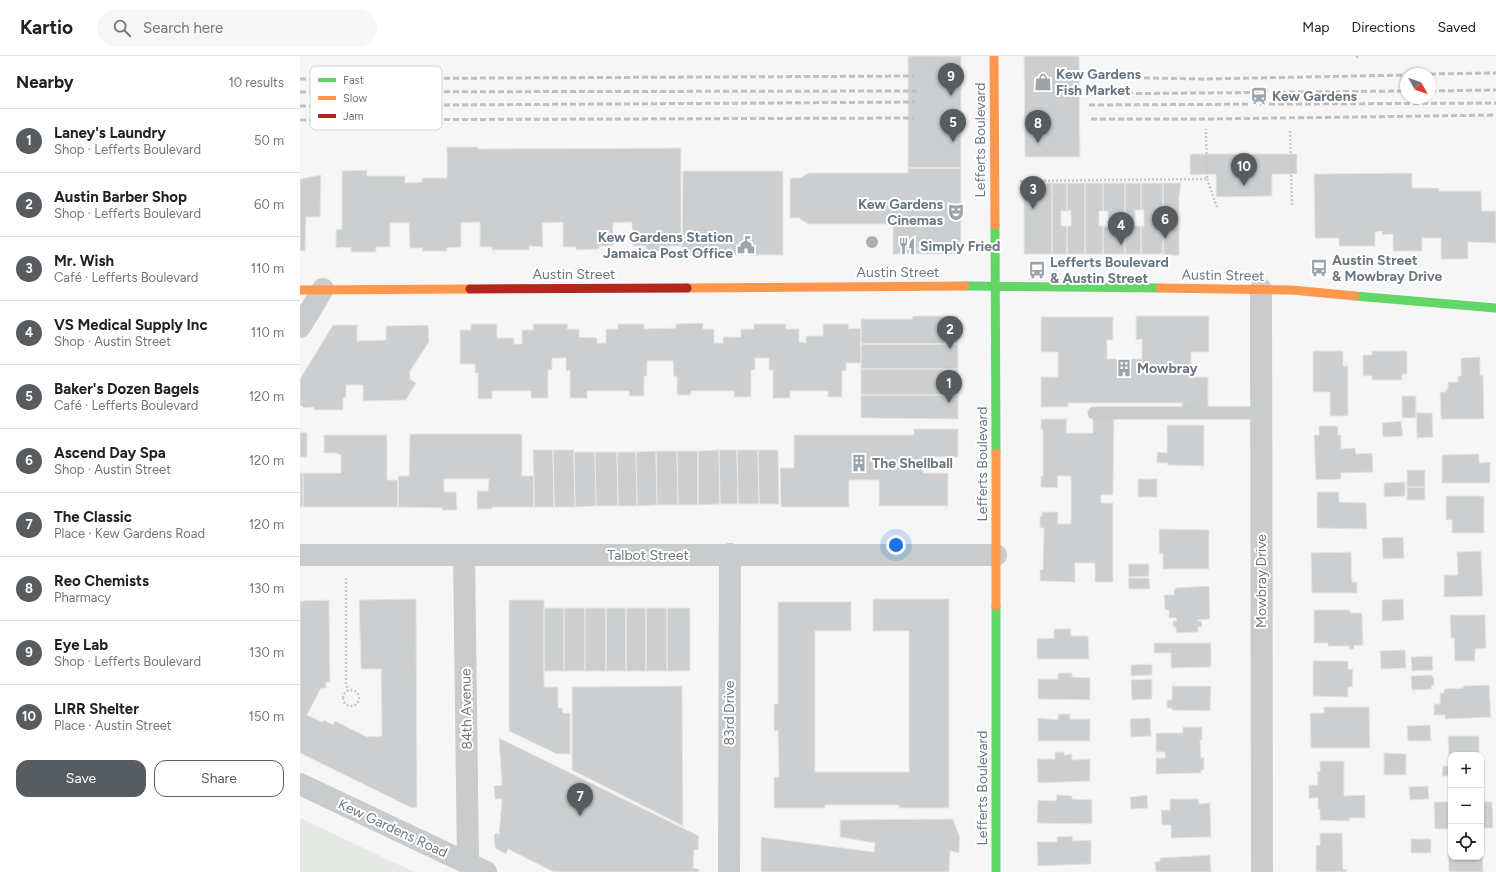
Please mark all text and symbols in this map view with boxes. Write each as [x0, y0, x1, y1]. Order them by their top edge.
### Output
search box [97, 10, 377, 46]
text: Kartio [20, 16, 73, 39]
icon: search [111, 17, 133, 39]
text: Search here [143, 19, 223, 37]
text: Map [1302, 19, 1330, 36]
text: Directions [1352, 19, 1415, 36]
text: Saved [1437, 19, 1476, 36]
pin: 9 [938, 63, 964, 96]
legend [310, 66, 442, 130]
place label: Kew Gardens Fish Market [1056, 66, 1142, 99]
north arrow [1400, 68, 1436, 104]
text: Nearby [16, 72, 74, 92]
shop icon: Kew Gardens Fish Market [1033, 72, 1053, 92]
text: Fast [343, 74, 364, 87]
text: 10 results [228, 75, 284, 90]
street label: Lefferts Boulevard [972, 82, 989, 198]
station icon: Kew Gardens [1249, 86, 1269, 106]
place label: Kew Gardens [1272, 88, 1358, 105]
text: Slow [343, 92, 367, 105]
pin: 5 [940, 109, 966, 142]
text: Jam [343, 110, 364, 123]
pin: 8 [1025, 110, 1051, 143]
text: Laney's Laundry [54, 124, 166, 142]
text: 1 [26, 133, 32, 148]
text: 50 m [254, 133, 284, 148]
text: Shop · Lefferts Boulevard [54, 142, 201, 157]
pin: 10 [1231, 153, 1257, 186]
pin: 3 [1020, 176, 1046, 209]
text: Austin Barber Shop [54, 188, 187, 206]
place label: Kew Gardens Cinemas [858, 196, 943, 229]
text: 2 [25, 197, 33, 212]
text: 60 m [254, 197, 284, 212]
theatre icon: Kew Gardens Cinemas [946, 202, 966, 222]
text: Shop · Lefferts Boulevard [54, 206, 201, 221]
pin: 6 [1152, 206, 1178, 239]
pin: 4 [1108, 212, 1134, 245]
place label: Kew Gardens Station Jamaica Post Office [598, 229, 733, 262]
public building icon: Kew Gardens Station Jamaica Post Office [736, 235, 756, 255]
restaurant icon: Simply Fried [897, 236, 917, 256]
place label: Simply Fried [920, 238, 1000, 255]
text: Mr. Wish [54, 252, 114, 270]
place label: Austin Street & Mowbray Drive [1332, 252, 1443, 285]
place label: Lefferts Boulevard & Austin Street [1050, 254, 1169, 287]
bus stop icon: Austin Street & Mowbray Drive [1309, 258, 1329, 278]
bus stop icon: Lefferts Boulevard & Austin Street [1027, 260, 1047, 280]
text: 3 [25, 261, 33, 276]
text: 110 m [251, 261, 284, 276]
street label: Austin Street [857, 264, 939, 281]
street label: Austin Street [533, 266, 615, 283]
street label: Austin Street [1181, 266, 1265, 285]
text: Café · Lefferts Boulevard [54, 270, 198, 285]
text: VS Medical Supply Inc [54, 316, 208, 334]
pin: 2 [937, 316, 963, 349]
text: 4 [25, 325, 33, 340]
text: 110 m [251, 325, 284, 340]
text: Shop · Austin Street [54, 334, 171, 349]
building icon: Mowbray [1114, 358, 1134, 378]
place label: Mowbray [1137, 360, 1198, 377]
pin: 1 [936, 370, 962, 403]
text: Baker's Dozen Bagels [54, 380, 199, 398]
text: 5 [25, 389, 33, 404]
text: 120 m [249, 389, 284, 404]
text: Café · Lefferts Boulevard [54, 398, 198, 413]
street label: Lefferts Boulevard [974, 406, 991, 522]
text: Ascend Day Spa [54, 444, 166, 462]
text: 6 [25, 453, 33, 468]
text: 120 m [249, 453, 284, 468]
building icon: The Shellball [849, 453, 869, 473]
place label: The Shellball [872, 455, 953, 472]
text: Shop · Austin Street [54, 462, 171, 477]
text: The Classic [54, 508, 132, 526]
text: 7 [25, 517, 33, 532]
text: 120 m [249, 517, 284, 532]
text: Place · Kew Gardens Road [54, 526, 205, 541]
street label: Mowbray Drive [1253, 534, 1270, 628]
your location [886, 535, 906, 555]
street label: Talbot Street [607, 547, 689, 564]
text: Reo Chemists [54, 572, 149, 590]
text: 8 [25, 581, 33, 596]
text: 130 m [249, 581, 284, 596]
text: Pharmacy [54, 590, 111, 605]
text: Eye Lab [54, 636, 108, 654]
text: 9 [25, 645, 33, 660]
text: 130 m [249, 645, 284, 660]
text: Shop · Lefferts Boulevard [54, 654, 201, 669]
street label: 84th Avenue [457, 668, 476, 750]
street label: 83rd Drive [721, 680, 738, 745]
text: LIRR Shelter [54, 700, 139, 718]
text: 10 [22, 709, 36, 724]
text: 150 m [249, 709, 284, 724]
text: Place · Austin Street [54, 718, 172, 733]
street label: Lefferts Boulevard [974, 730, 991, 846]
map controls [1448, 752, 1484, 860]
button: + [1448, 752, 1484, 788]
button: Save [16, 760, 146, 797]
button: Share [154, 760, 284, 797]
pin: 7 [567, 783, 593, 816]
button: − [1448, 788, 1484, 824]
street label: Kew Gardens Road [335, 796, 450, 861]
button: locate [1448, 824, 1484, 860]

